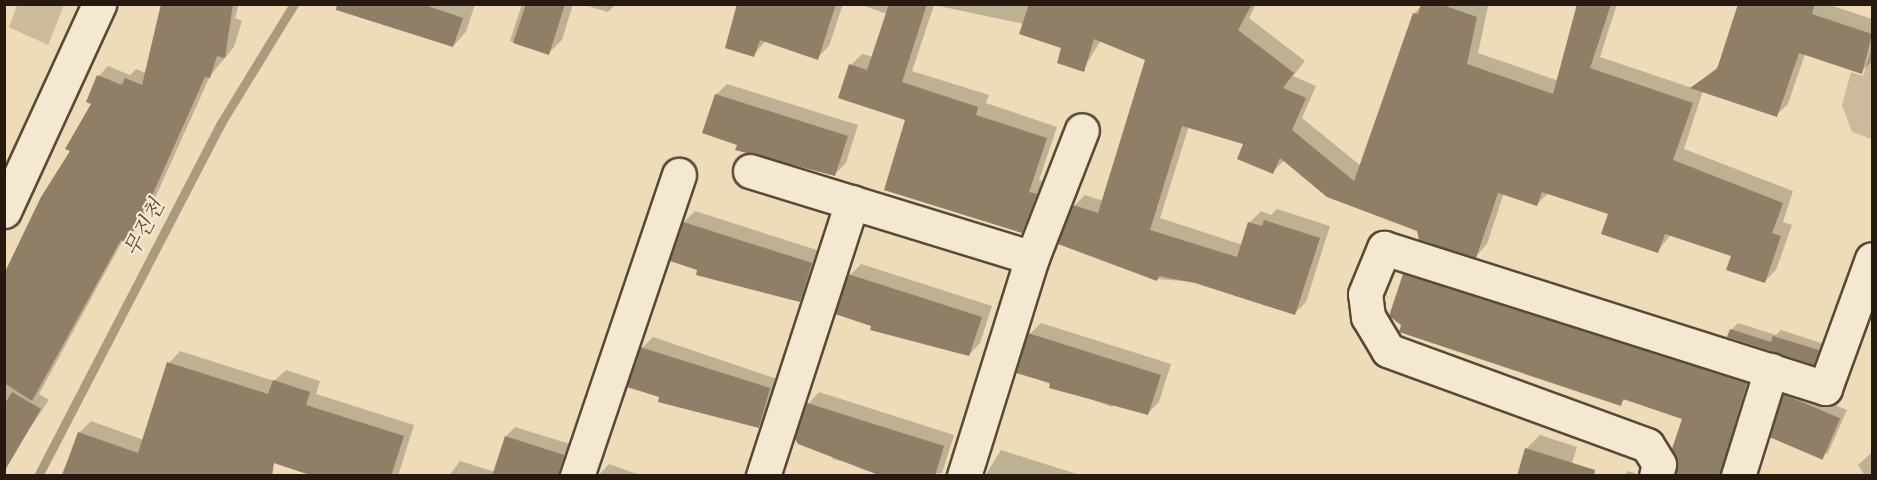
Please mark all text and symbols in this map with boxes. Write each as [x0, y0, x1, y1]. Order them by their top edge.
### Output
water label: 무진천 [119, 195, 169, 261]

